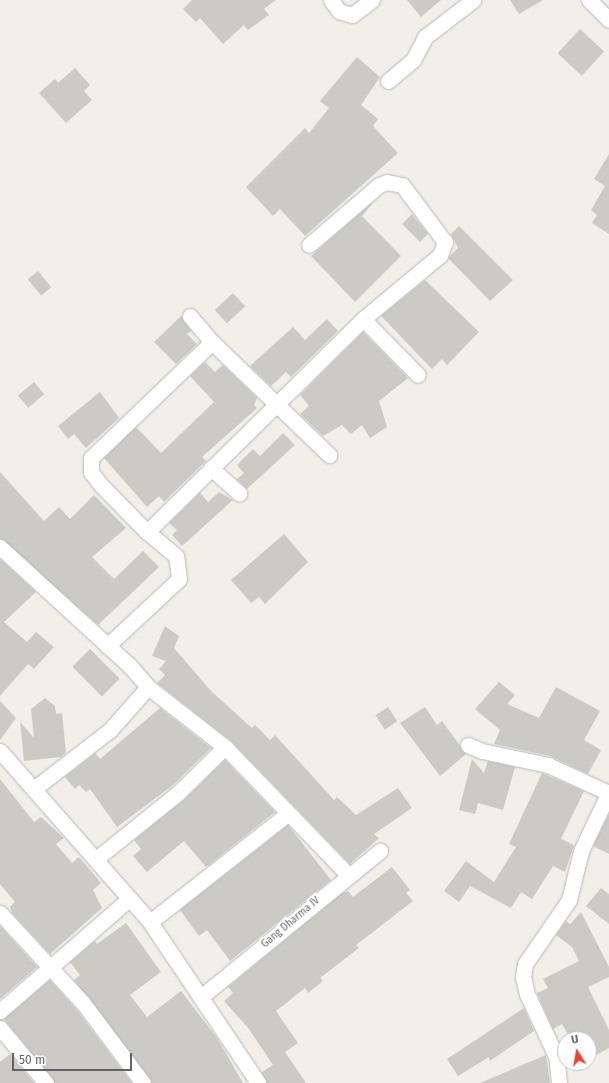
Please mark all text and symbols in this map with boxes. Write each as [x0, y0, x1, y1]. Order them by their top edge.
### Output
street label: Gang Dharma IV [259, 895, 323, 951]
north arrow [557, 1031, 597, 1071]
text: U [570, 1033, 580, 1047]
scale bar [14, 1045, 134, 1071]
text: 50 m [19, 1053, 45, 1067]

